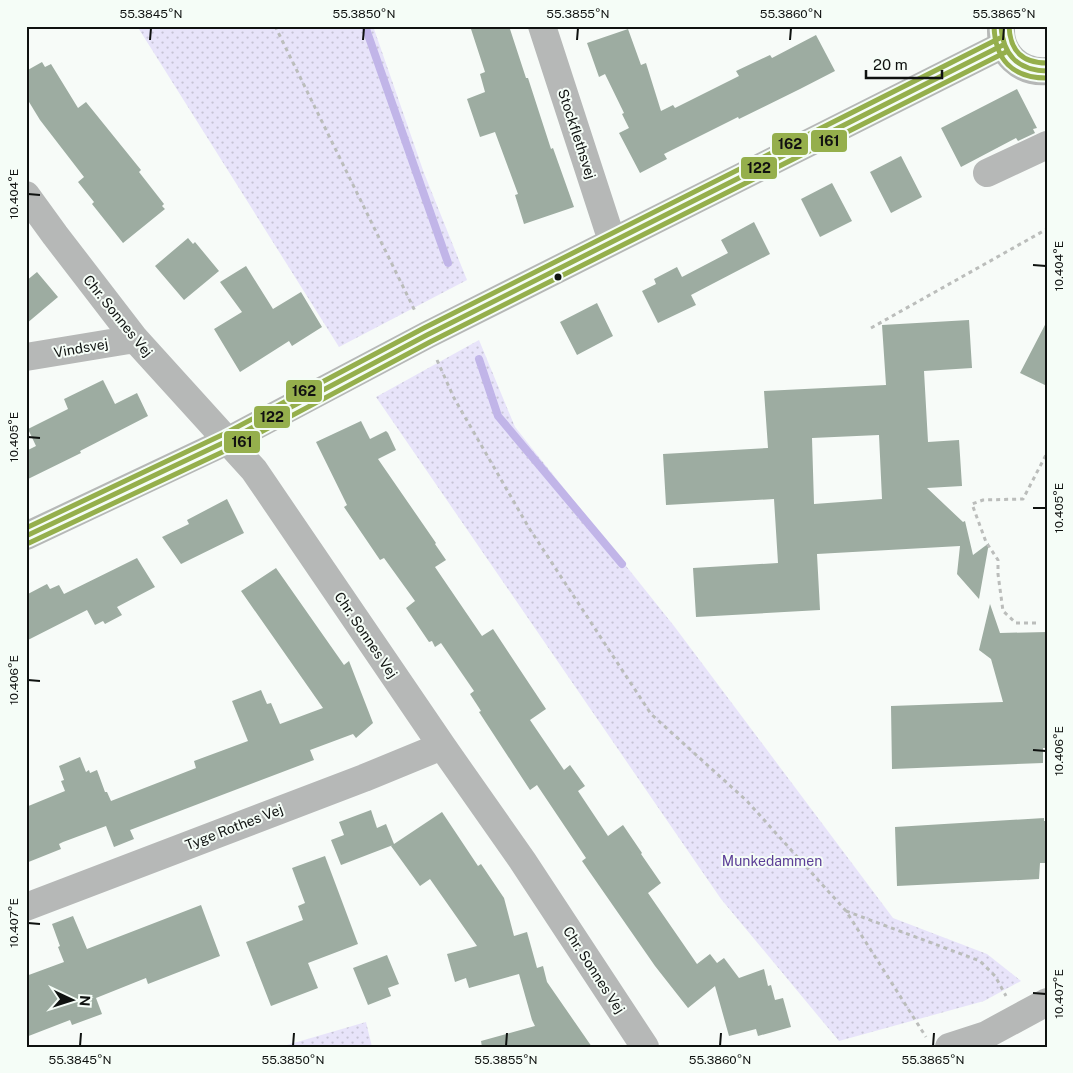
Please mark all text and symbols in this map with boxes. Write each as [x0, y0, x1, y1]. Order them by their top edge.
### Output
text: 55.3845°N [119, 7, 183, 21]
text: 55.3850°N [333, 7, 395, 21]
text: 55.3855°N [546, 7, 610, 21]
text: 55.3860°N [760, 7, 822, 21]
text: 55.3865°N [972, 7, 1036, 21]
scale bar [866, 48, 942, 80]
text: 20 m [873, 56, 908, 73]
street label: Stockflethsvej [555, 87, 599, 181]
line badge: 161 [810, 129, 848, 153]
line badge: 162 [771, 132, 809, 156]
text: 161 [818, 133, 840, 149]
text: 162 [778, 136, 802, 152]
line badge: 122 [740, 156, 778, 180]
text: 122 [747, 160, 771, 176]
text: 10.404°E [7, 169, 21, 219]
text: 10.404°E [1052, 241, 1066, 291]
street label: Chr. Sonnes Vej [80, 272, 156, 360]
unlabelled marker [553, 272, 563, 282]
street label: Vindsvej [53, 335, 109, 361]
line badge: 162 [285, 379, 323, 403]
text: 162 [292, 383, 316, 399]
line badge: 122 [253, 405, 291, 429]
text: 122 [260, 409, 284, 425]
text: 10.405°E [7, 412, 21, 462]
line badge: 161 [223, 430, 261, 454]
text: 161 [231, 434, 253, 450]
text: 10.405°E [1052, 483, 1066, 533]
street label: Chr. Sonnes Vej [331, 589, 401, 681]
text: 10.406°E [7, 655, 21, 705]
text: 10.406°E [1052, 726, 1066, 776]
street label: Tyge Rothes Vej [183, 801, 285, 853]
park label: Munkedammen [722, 853, 822, 869]
text: 10.407°E [7, 898, 21, 948]
street label: Chr. Sonnes Vej [560, 924, 628, 1016]
text: 10.407°E [1052, 969, 1066, 1019]
north arrow [48, 976, 98, 1026]
text: N [77, 995, 93, 1007]
text: 55.3845°N [48, 1053, 112, 1067]
text: 55.3850°N [262, 1053, 324, 1067]
text: 55.3855°N [474, 1053, 538, 1067]
text: 55.3860°N [689, 1053, 751, 1067]
text: 55.3865°N [901, 1053, 965, 1067]

